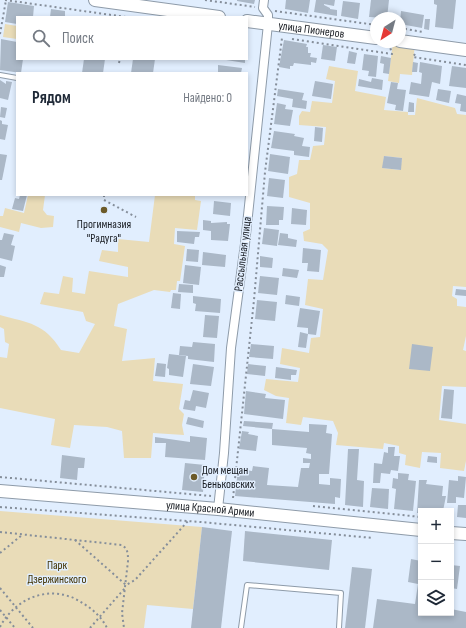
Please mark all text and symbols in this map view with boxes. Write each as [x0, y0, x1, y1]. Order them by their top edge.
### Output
north arrow [370, 12, 406, 48]
search box [16, 16, 248, 60]
street label: улица Пионеров [278, 18, 346, 41]
icon: search [30, 27, 52, 49]
text: Поиск [62, 29, 94, 48]
text: Рядом [32, 88, 71, 108]
text: Найдено: 0 [183, 90, 232, 106]
marker: Прогимназия "Радуга" [99, 205, 109, 215]
street label: Рассыльная улица [231, 215, 255, 292]
place label: Прогимназия "Радуга" [77, 217, 131, 246]
place label: Дом мещан Беньковских [202, 463, 255, 492]
marker: Дом мещан Беньковских [189, 472, 199, 482]
street label: улица Красной Армии [165, 497, 255, 520]
map controls [418, 508, 454, 616]
button: + [418, 508, 454, 544]
button: − [418, 544, 454, 580]
park label: Парк Дзержинского [27, 558, 87, 587]
button: layers [418, 580, 454, 616]

